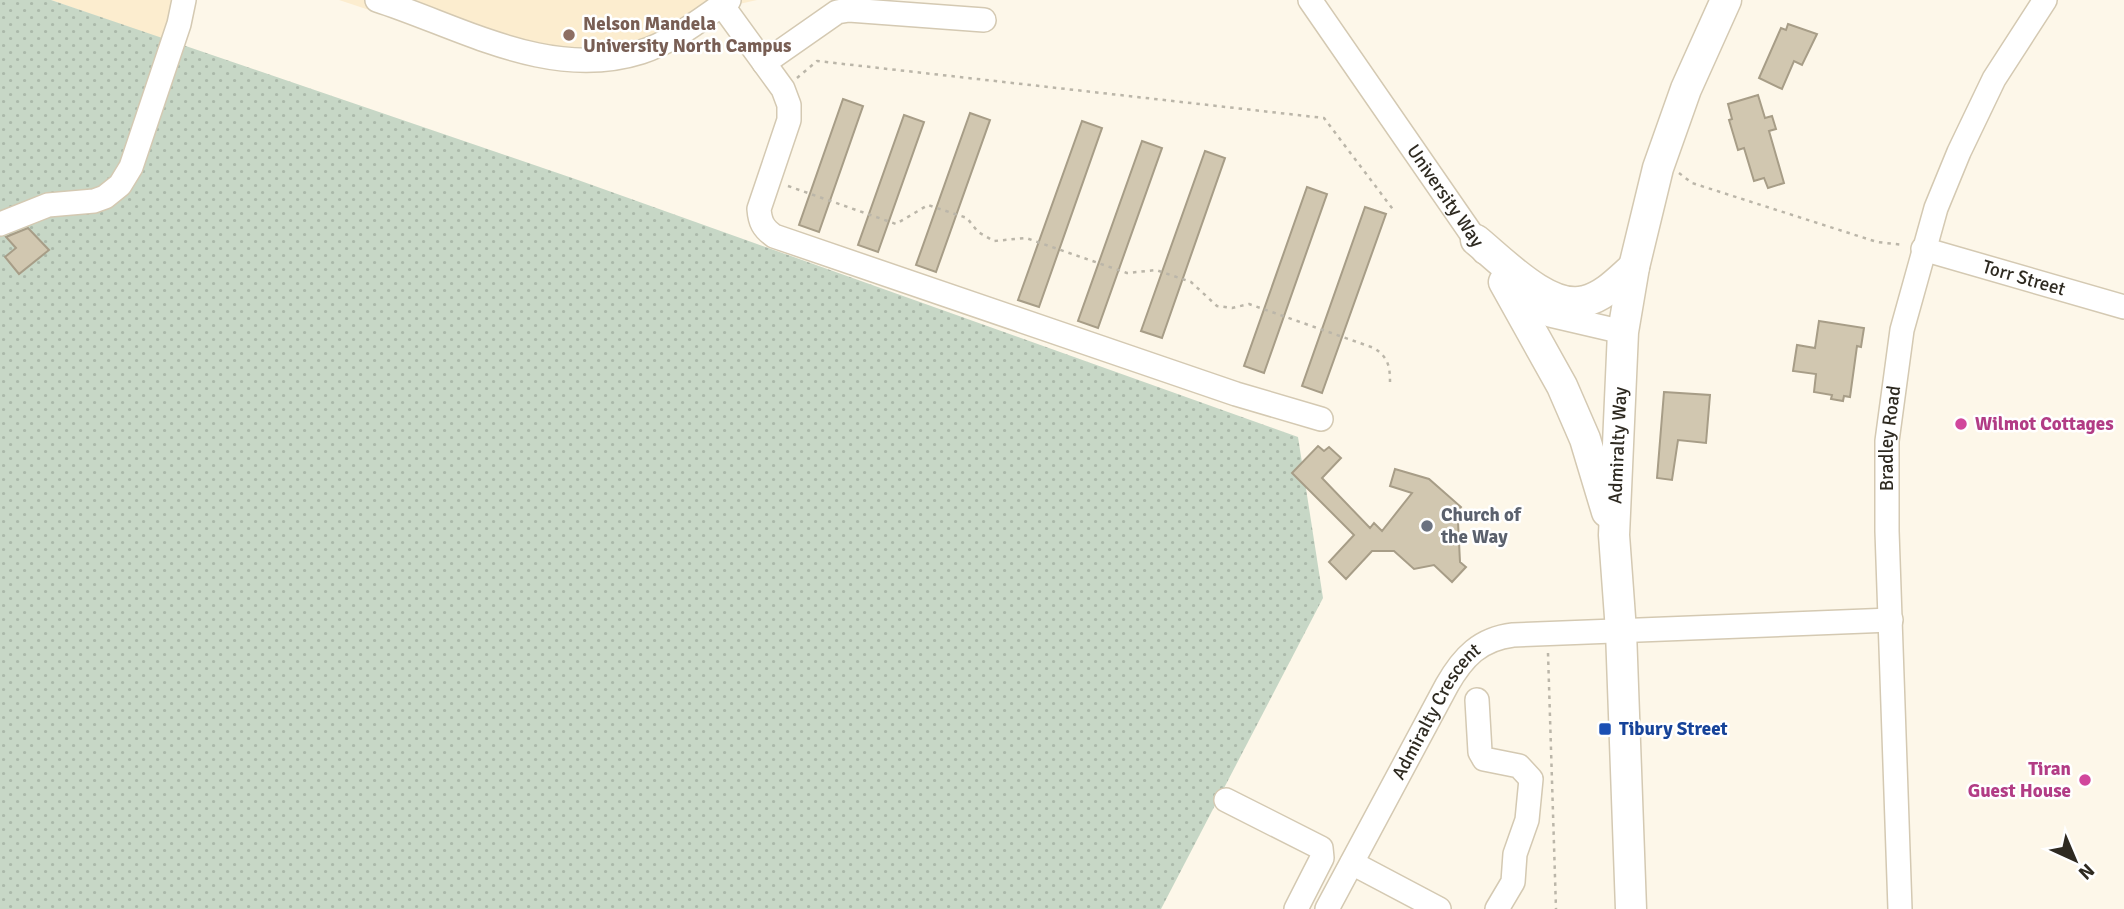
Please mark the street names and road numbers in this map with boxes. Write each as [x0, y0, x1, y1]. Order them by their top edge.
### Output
street label: University Way [1401, 140, 1489, 252]
street label: Torr Street [1980, 255, 2069, 302]
street label: Bradley Road [1875, 384, 1906, 491]
street label: Admiralty Way [1603, 386, 1633, 505]
street label: Admiralty Crescent [1387, 638, 1486, 784]

